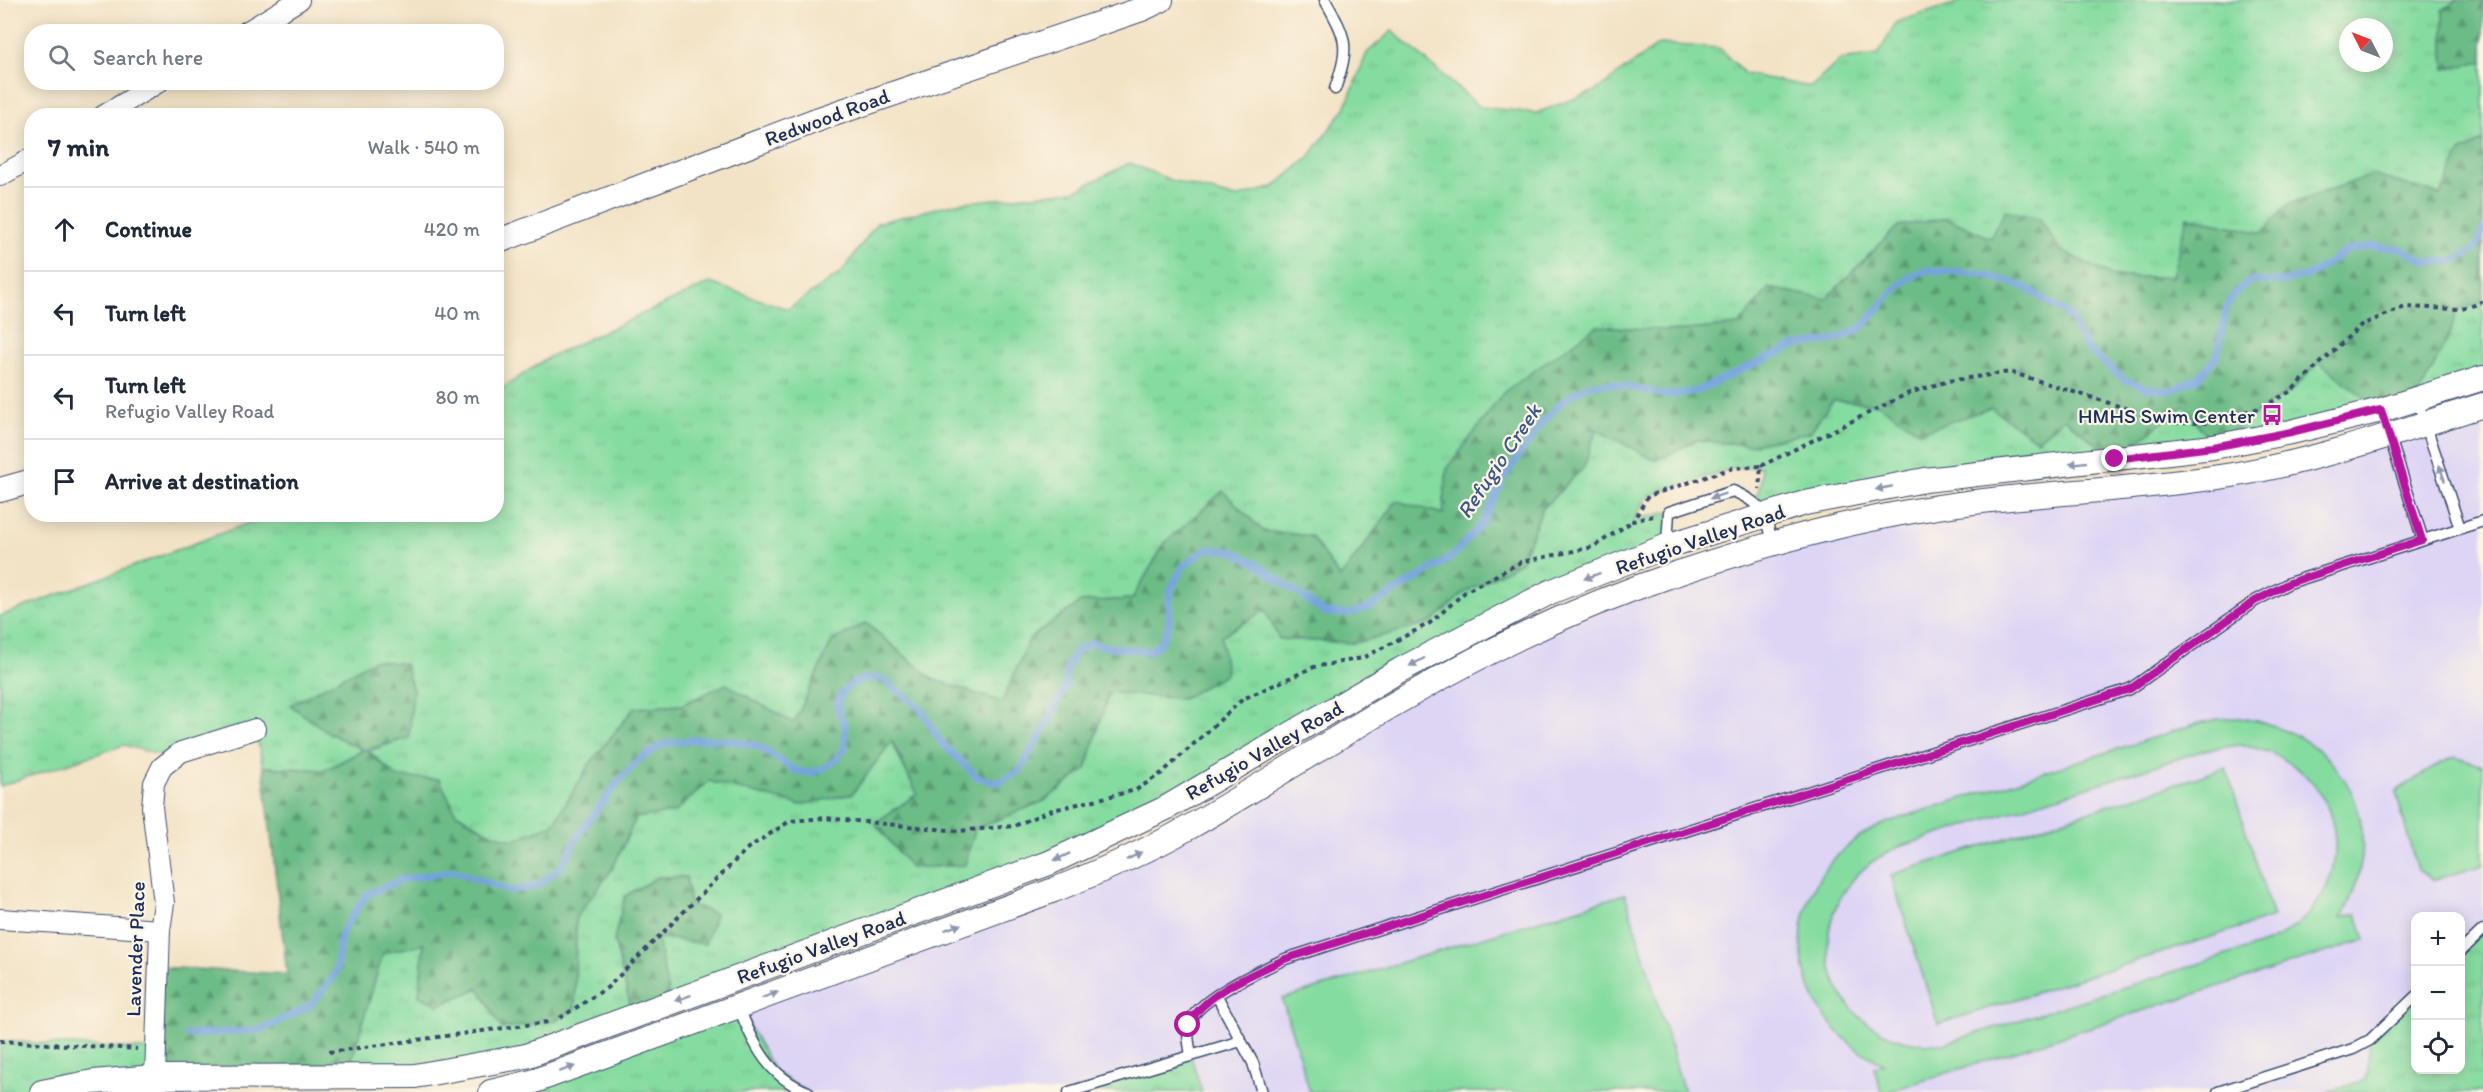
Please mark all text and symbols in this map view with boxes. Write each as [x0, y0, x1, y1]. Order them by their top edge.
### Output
north arrow [2339, 18, 2393, 72]
search box [24, 24, 504, 90]
icon: search [45, 41, 78, 74]
text: Search here [93, 44, 203, 71]
street label: Redwood Road [761, 83, 893, 151]
text: 7 min [48, 131, 109, 163]
text: Walk · 540 m [367, 135, 480, 159]
icon: ahead [48, 213, 81, 246]
text: Continue [105, 216, 192, 243]
text: 420 m [424, 217, 480, 241]
icon: left [48, 297, 81, 330]
text: Turn left [105, 300, 186, 327]
text: 40 m [434, 301, 480, 325]
text: Turn left [105, 372, 186, 399]
icon: left [48, 381, 81, 414]
text: 80 m [435, 385, 480, 409]
water label: Refugio Creek [1451, 397, 1548, 523]
text: Refugio Valley Road [105, 399, 274, 423]
place label: HMHS Swim Center [2078, 403, 2255, 428]
bus stop icon: HMHS Swim Center [2260, 403, 2284, 427]
route end [2101, 445, 2127, 471]
one-way arrow [2068, 458, 2087, 468]
one-way arrow [2436, 464, 2446, 482]
icon: arrive [48, 465, 81, 498]
text: Arrive at destination [105, 468, 299, 495]
one-way arrow [1875, 484, 1894, 493]
one-way arrow [1709, 492, 1727, 501]
street label: Refugio Valley Road [1612, 498, 1789, 580]
one-way arrow [1583, 572, 1601, 581]
one-way arrow [1408, 656, 1426, 666]
street label: Refugio Valley Road [1181, 694, 1348, 805]
one-way arrow [1126, 851, 1143, 861]
one-way arrow [1054, 852, 1071, 861]
street label: Lavender Place [120, 881, 150, 1017]
street label: Refugio Valley Road [733, 905, 909, 989]
map controls [2411, 912, 2465, 1074]
button: + [2411, 912, 2465, 966]
one-way arrow [944, 922, 962, 932]
button: − [2411, 966, 2465, 1020]
one-way arrow [761, 989, 779, 999]
one-way arrow [674, 994, 692, 1004]
route start [1174, 1011, 1200, 1037]
button: locate [2411, 1020, 2465, 1074]
one-way arrow [558, 1064, 576, 1073]

